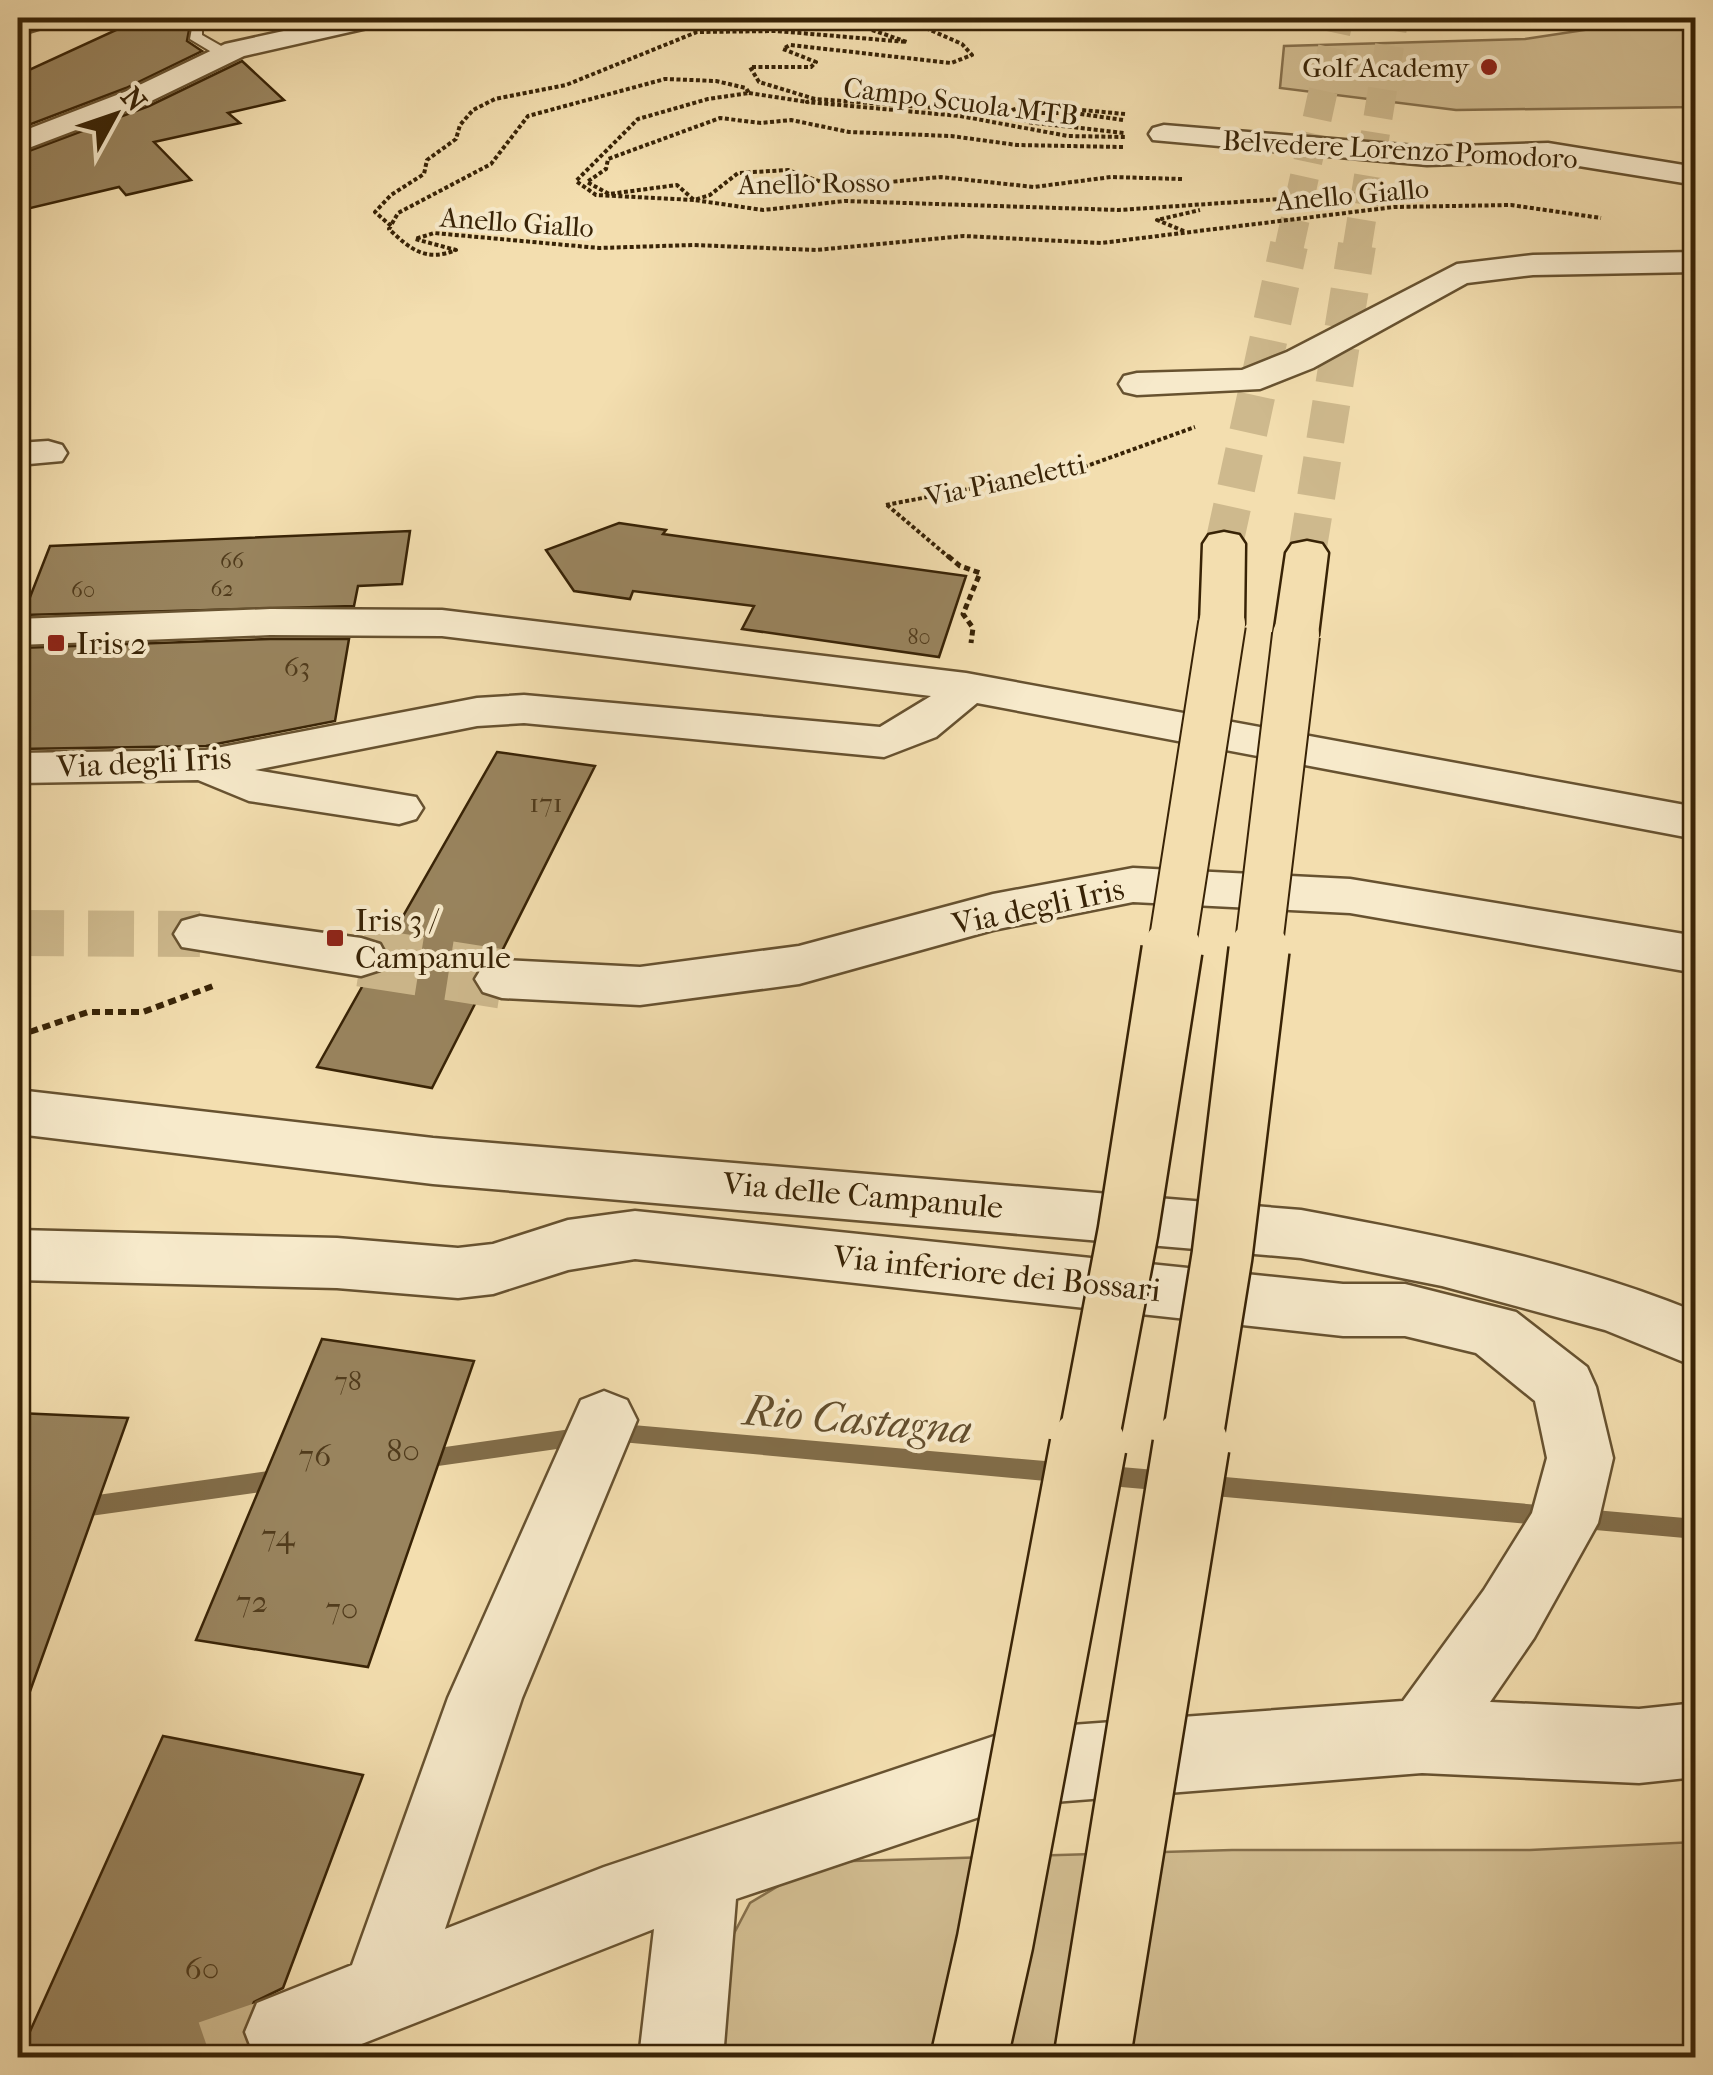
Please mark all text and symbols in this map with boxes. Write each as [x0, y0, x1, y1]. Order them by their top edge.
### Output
place label: Golf Academy [1302, 51, 1470, 84]
marker: Golf Academy [1478, 56, 1500, 78]
north arrow [65, 65, 165, 165]
street label: Campo Scuola MTB [842, 71, 1080, 132]
text: N [114, 81, 154, 119]
street label: Belvedere Lorenzo Pomodoro [1222, 124, 1578, 175]
street label: Anello Rosso [736, 166, 891, 201]
street label: Anello Giallo [1273, 171, 1430, 218]
street label: Anello Giallo [438, 201, 595, 244]
street label: Via Pianeletti [921, 447, 1088, 514]
house number: 66 [220, 548, 244, 574]
house number: 62 [210, 576, 234, 602]
house number: 60 [71, 577, 95, 603]
house number: 80 [907, 624, 931, 650]
place label: Iris 2 [76, 625, 147, 662]
marker: Iris 2 [45, 632, 67, 654]
house number: 63 [284, 650, 310, 683]
street label: Via degli Iris [55, 739, 232, 786]
house number: 171 [529, 786, 563, 819]
street label: Via degli Iris [948, 870, 1127, 943]
place label: Iris 3 / Campanule [355, 902, 511, 976]
marker: Iris 3 / Campanule [324, 927, 346, 949]
street label: Via delle Campanule [720, 1165, 1005, 1226]
street label: Via inferiore dei Bossari [831, 1238, 1163, 1309]
house number: 78 [334, 1364, 362, 1397]
water label: Rio Castagna [739, 1386, 974, 1455]
house number: 80 [386, 1432, 420, 1469]
house number: 76 [299, 1437, 332, 1474]
house number: 74 [261, 1517, 296, 1554]
house number: 72 [236, 1583, 268, 1620]
house number: 70 [326, 1590, 358, 1627]
house number: 60 [185, 1950, 219, 1987]

